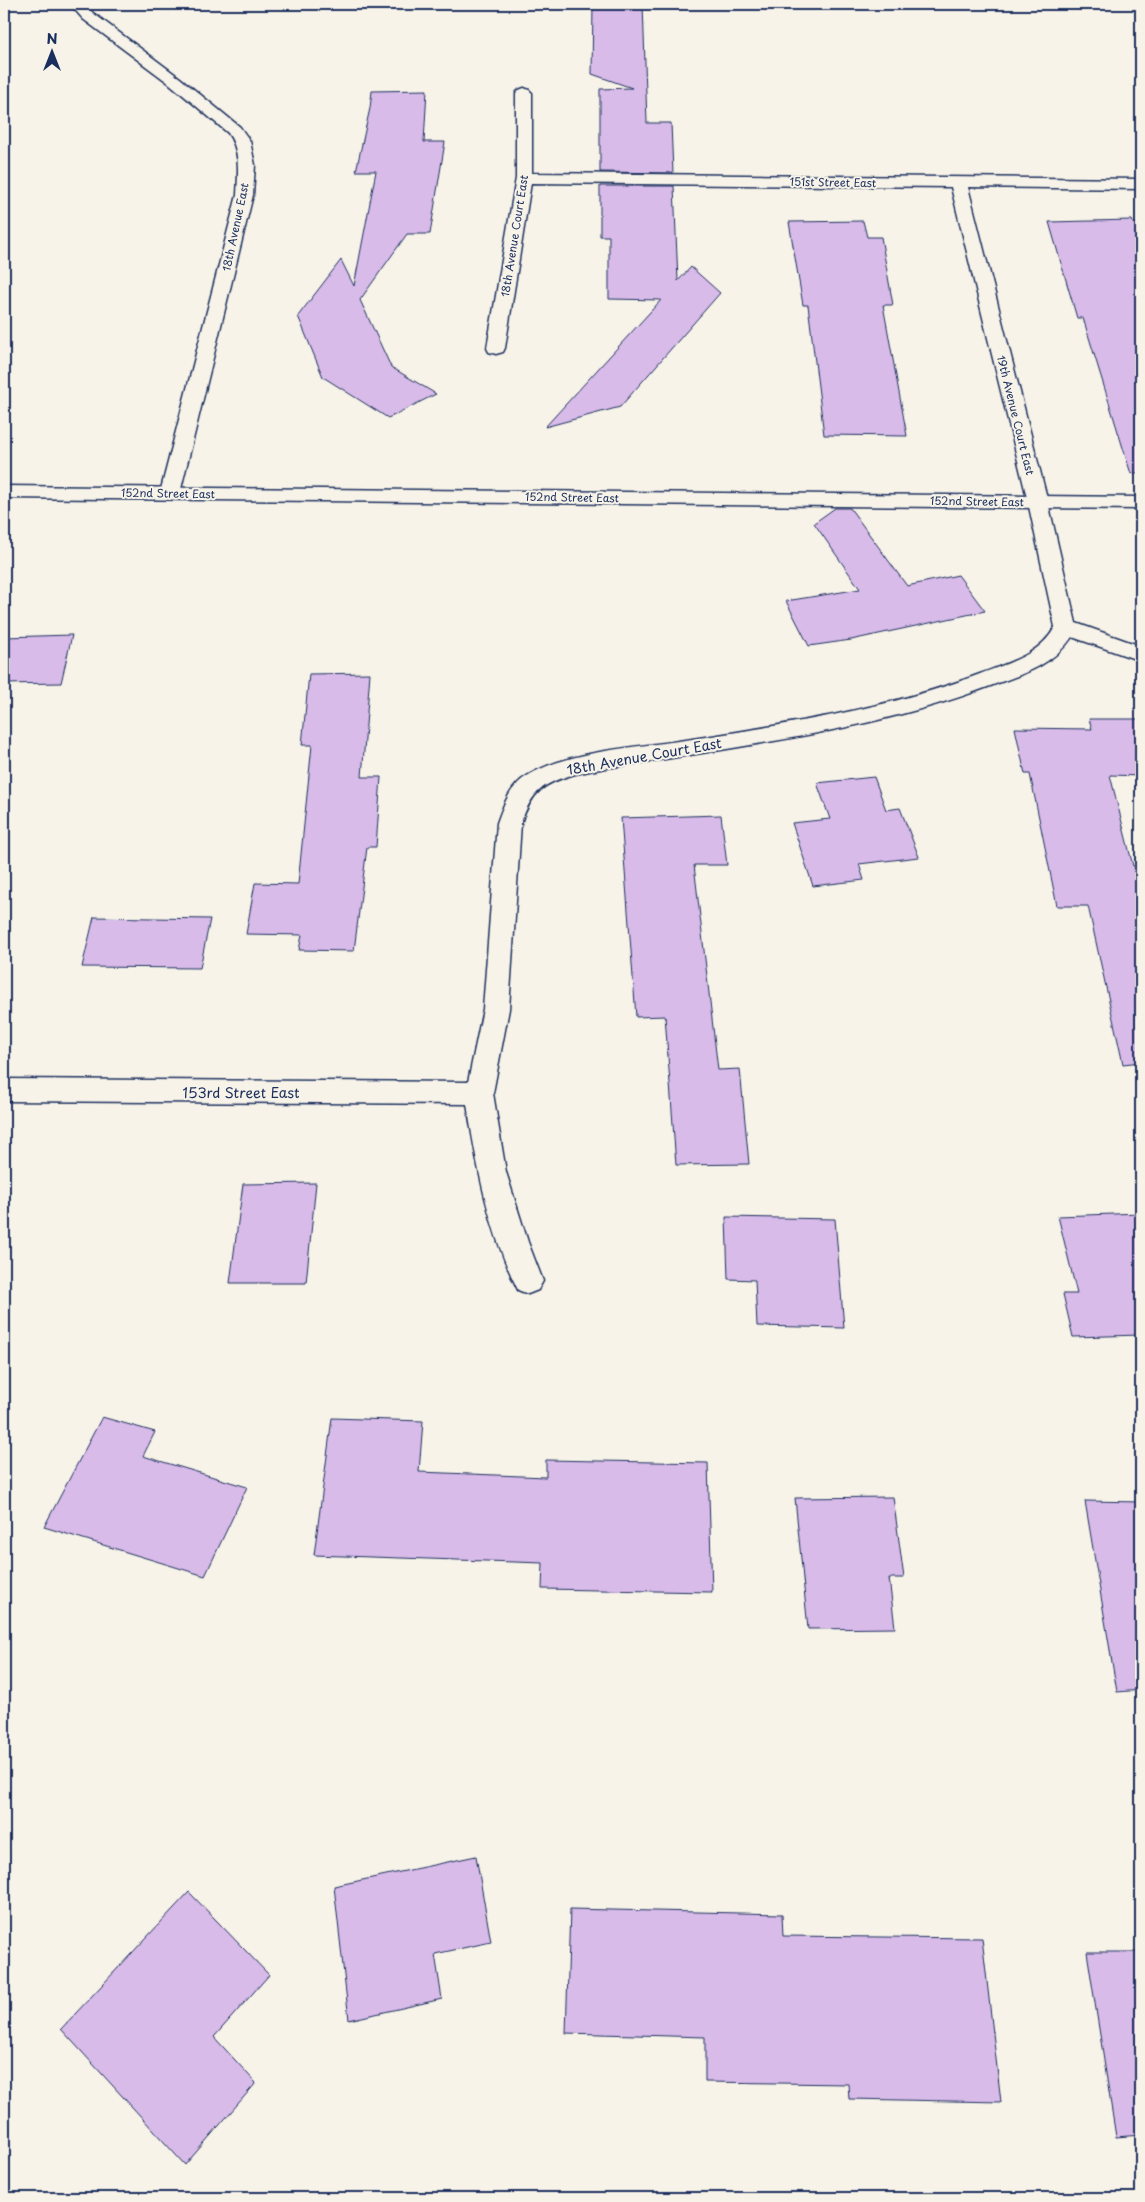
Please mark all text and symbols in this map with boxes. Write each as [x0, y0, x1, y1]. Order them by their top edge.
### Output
north arrow [28, 28, 78, 78]
text: N [46, 28, 58, 49]
street label: 18th Avenue Court East [496, 173, 532, 298]
street label: 151st Street East [790, 173, 876, 191]
street label: 18th Avenue East [217, 181, 253, 273]
street label: 19th Avenue Court East [993, 353, 1039, 477]
street label: 152nd Street East [121, 484, 215, 502]
street label: 152nd Street East [525, 488, 619, 506]
street label: 152nd Street East [930, 492, 1024, 510]
street label: 18th Avenue Court East [565, 732, 724, 780]
street label: 153rd Street East [183, 1082, 300, 1103]

